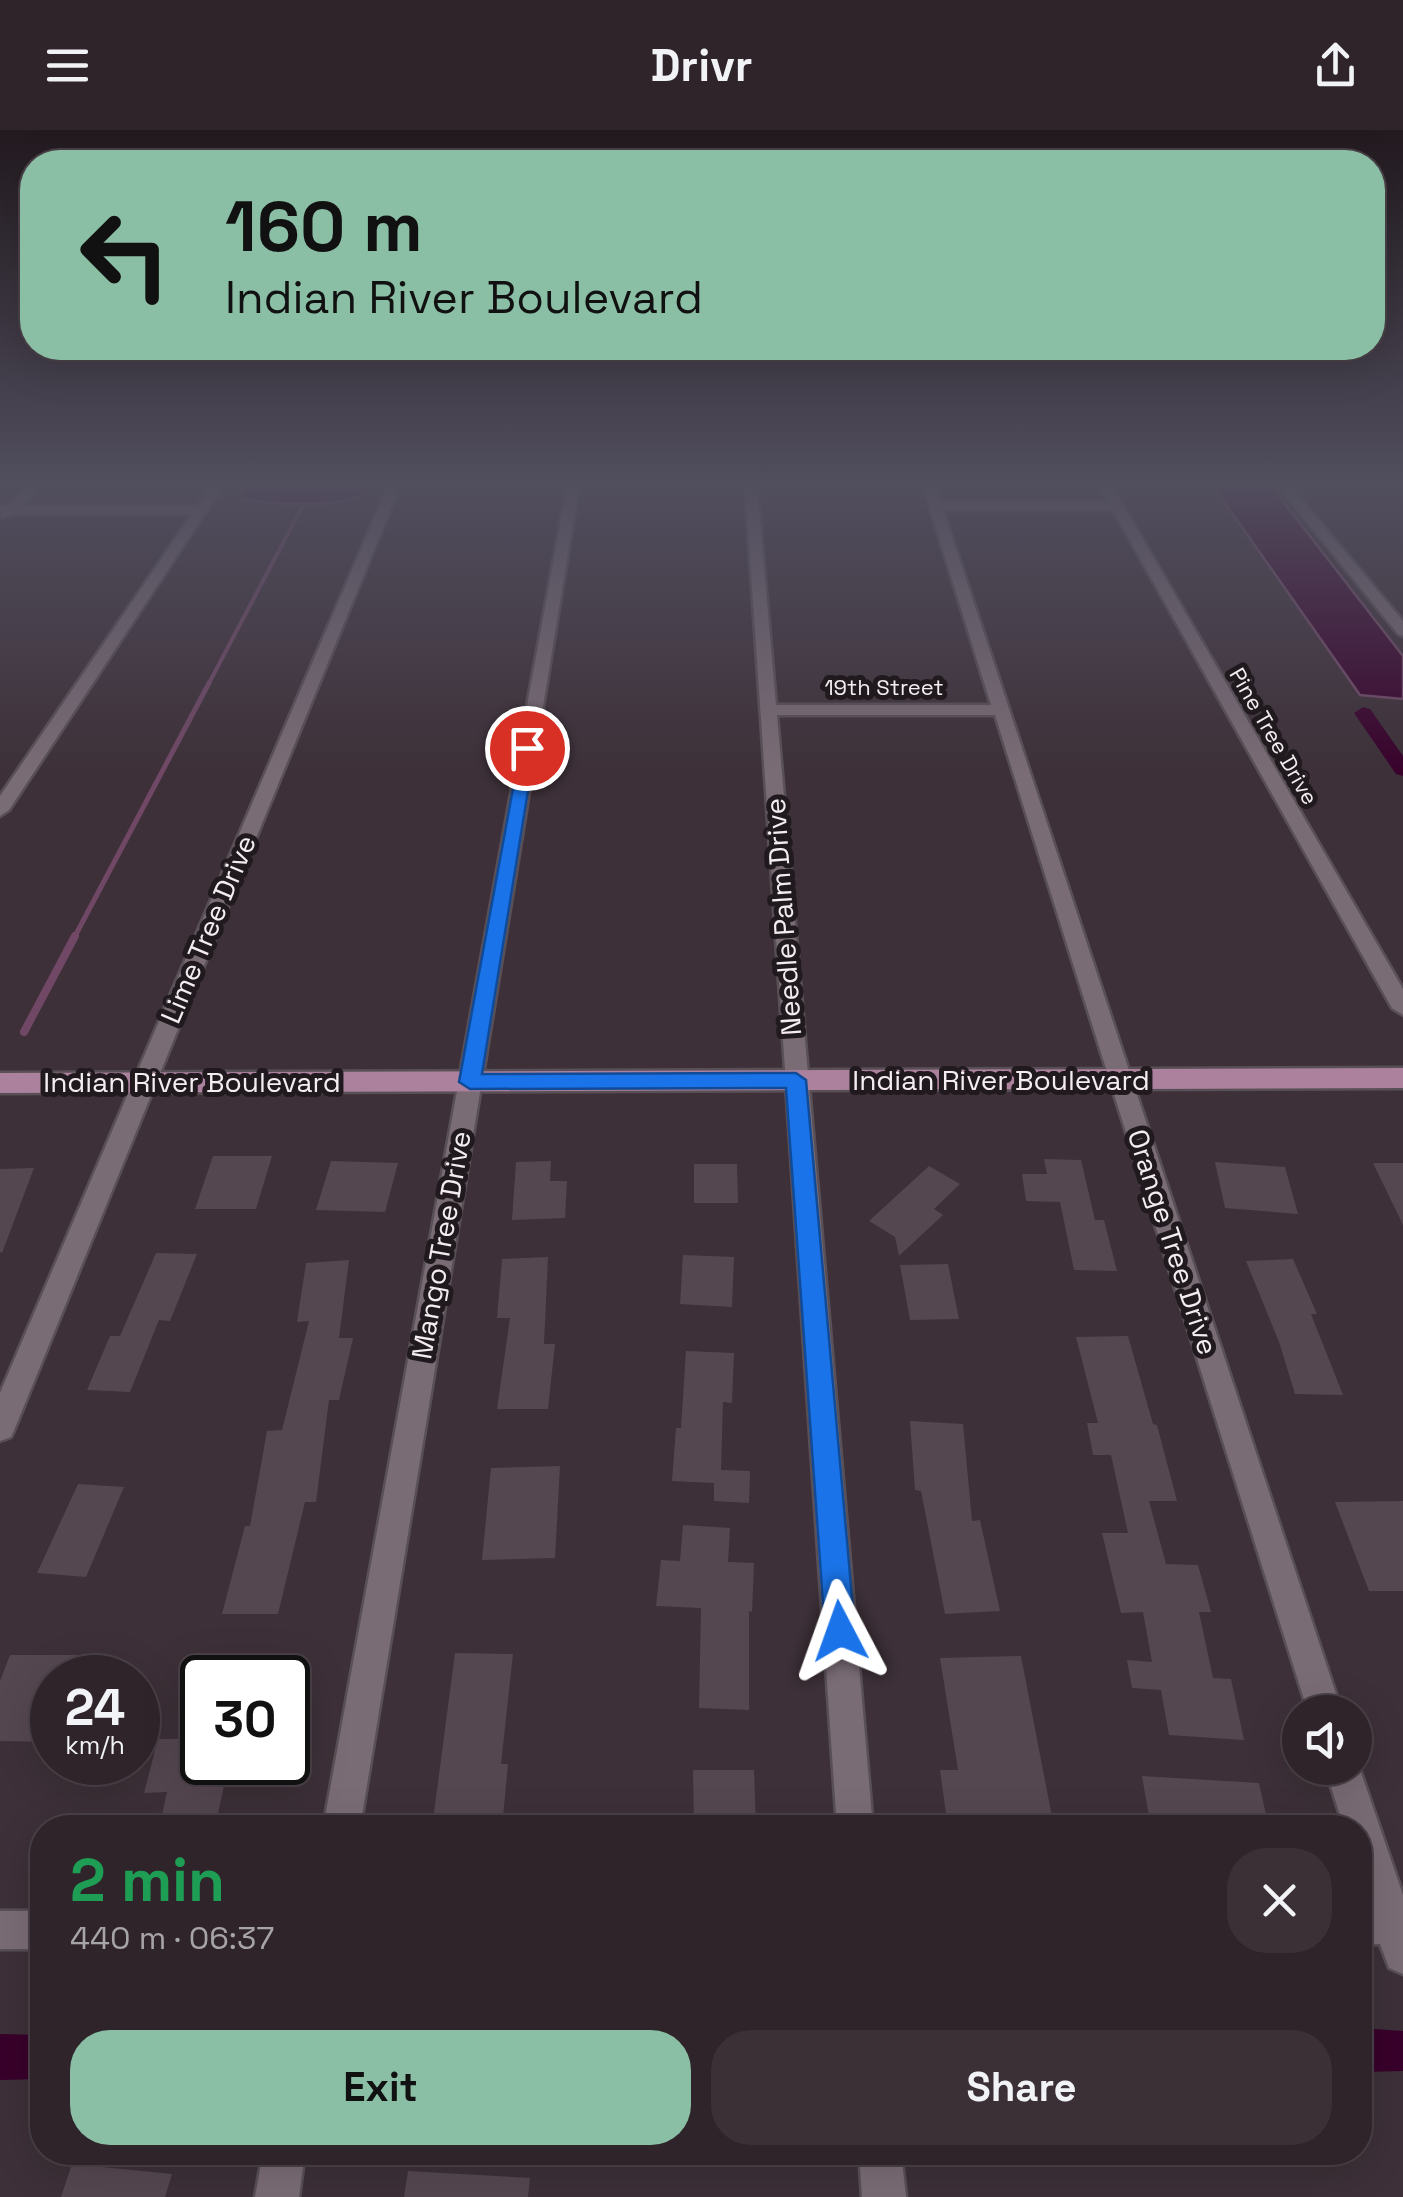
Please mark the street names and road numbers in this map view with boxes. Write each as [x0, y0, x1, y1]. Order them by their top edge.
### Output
street label: Pine Tree Drive [1223, 662, 1325, 810]
street label: 19th Street [824, 673, 944, 701]
street label: Needle Palm Drive [757, 797, 809, 1037]
street label: Lime Tree Drive [152, 829, 264, 1029]
street label: Indian River Boulevard [852, 1062, 1150, 1098]
street label: Indian River Boulevard [43, 1064, 341, 1100]
street label: Orange Tree Drive [1120, 1125, 1226, 1359]
street label: Mango Tree Drive [403, 1128, 479, 1362]

